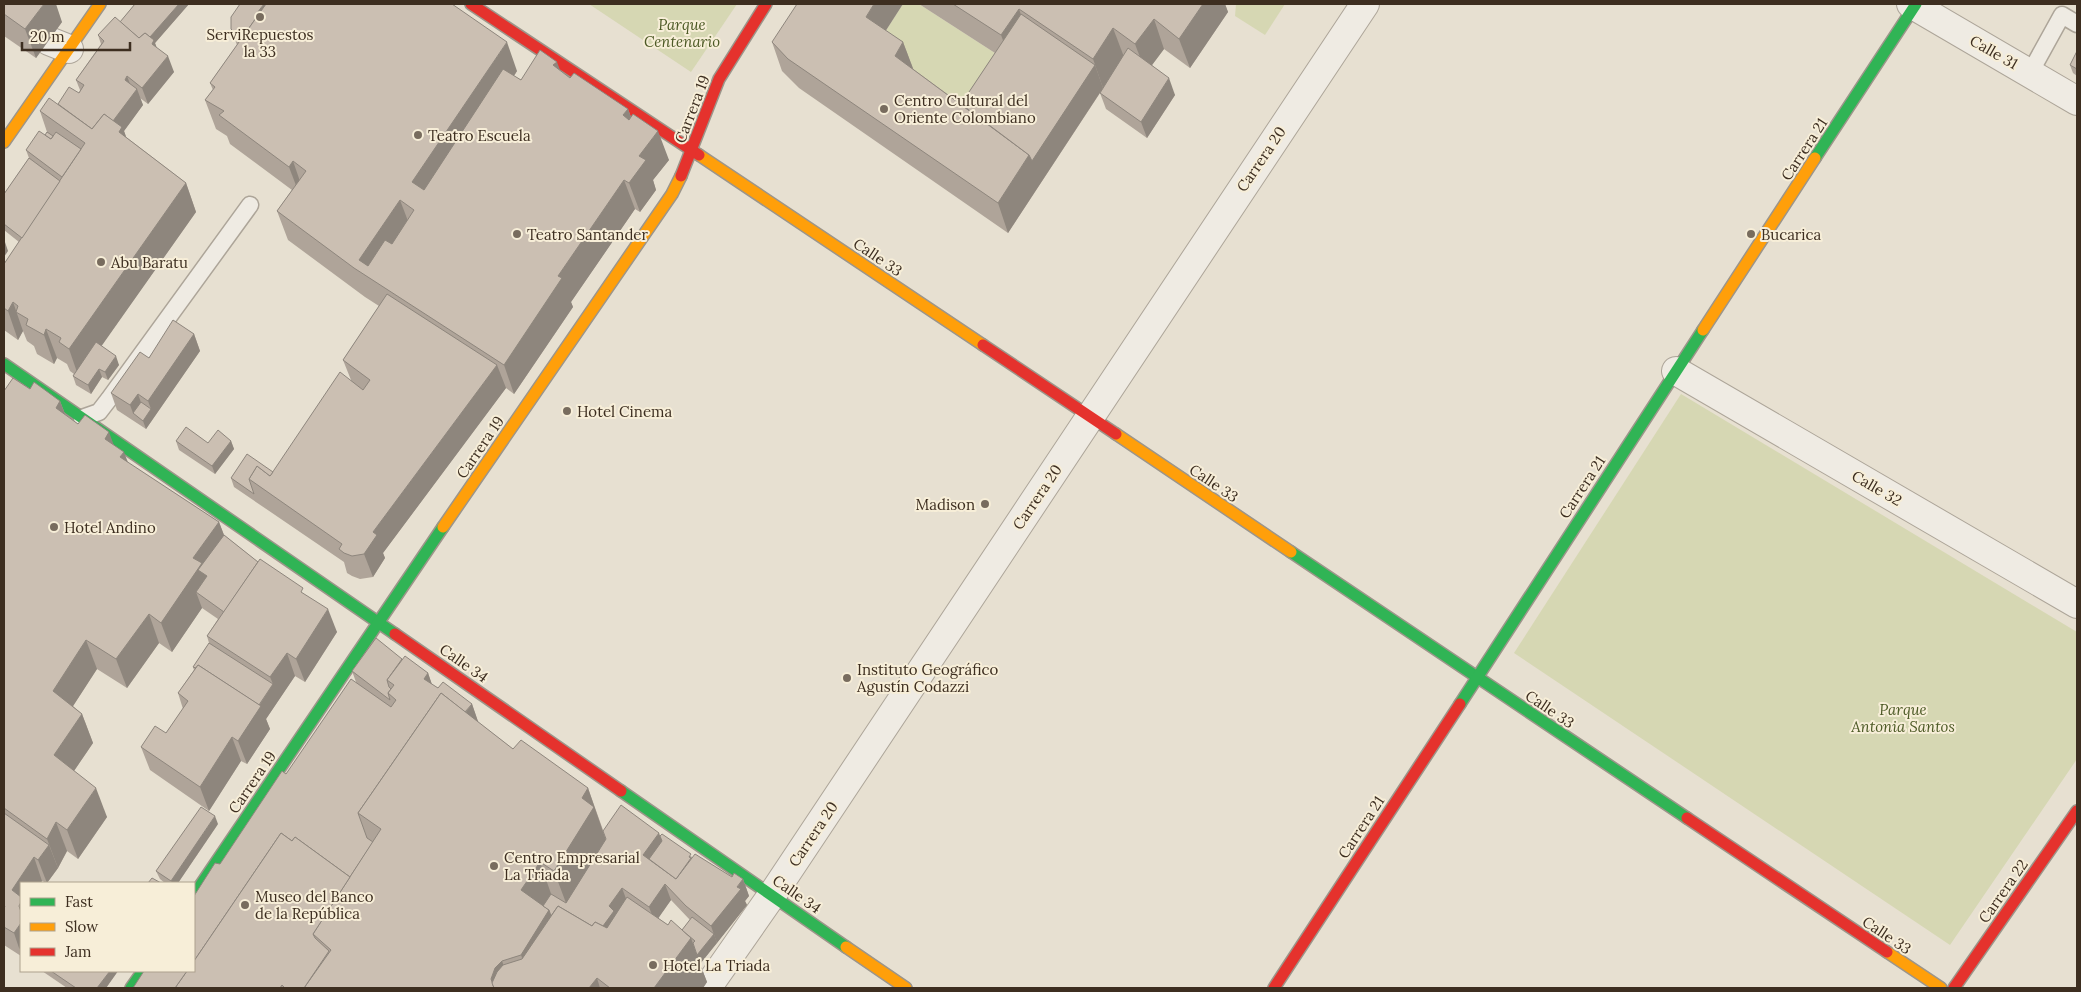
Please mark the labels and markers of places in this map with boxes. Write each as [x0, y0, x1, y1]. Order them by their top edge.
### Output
marker: ServiRepuestos la 33 [254, 11, 266, 23]
place label: ServiRepuestos la 33 [207, 25, 313, 61]
place label: Centro Cultural del Oriente Colombiano [894, 91, 1036, 127]
marker: Centro Cultural del Oriente Colombiano [878, 103, 890, 115]
place label: Teatro Escuela [428, 126, 531, 145]
marker: Teatro Escuela [412, 129, 424, 141]
place label: Teatro Santander [527, 225, 648, 244]
place label: Bucarica [1761, 225, 1822, 244]
marker: Teatro Santander [511, 228, 523, 240]
marker: Bucarica [1745, 228, 1757, 240]
place label: Abu Baratu [110, 253, 188, 272]
marker: Abu Baratu [95, 256, 107, 268]
place label: Hotel Cinema [577, 402, 672, 421]
marker: Hotel Cinema [561, 405, 573, 417]
place label: Madison [915, 495, 975, 514]
marker: Madison [979, 498, 991, 510]
place label: Hotel Andino [64, 518, 156, 537]
marker: Hotel Andino [48, 521, 60, 533]
place label: Instituto Geográfico Agustín Codazzi [856, 660, 998, 696]
marker: Instituto Geográfico Agustín Codazzi [841, 672, 853, 684]
place label: Centro Empresarial La Triada [504, 848, 640, 884]
marker: Centro Empresarial La Triada [488, 860, 500, 872]
place label: Museo del Banco de la República [255, 887, 374, 923]
marker: Museo del Banco de la República [239, 899, 251, 911]
place label: Hotel La Triada [663, 956, 771, 975]
marker: Hotel La Triada [647, 959, 659, 971]

